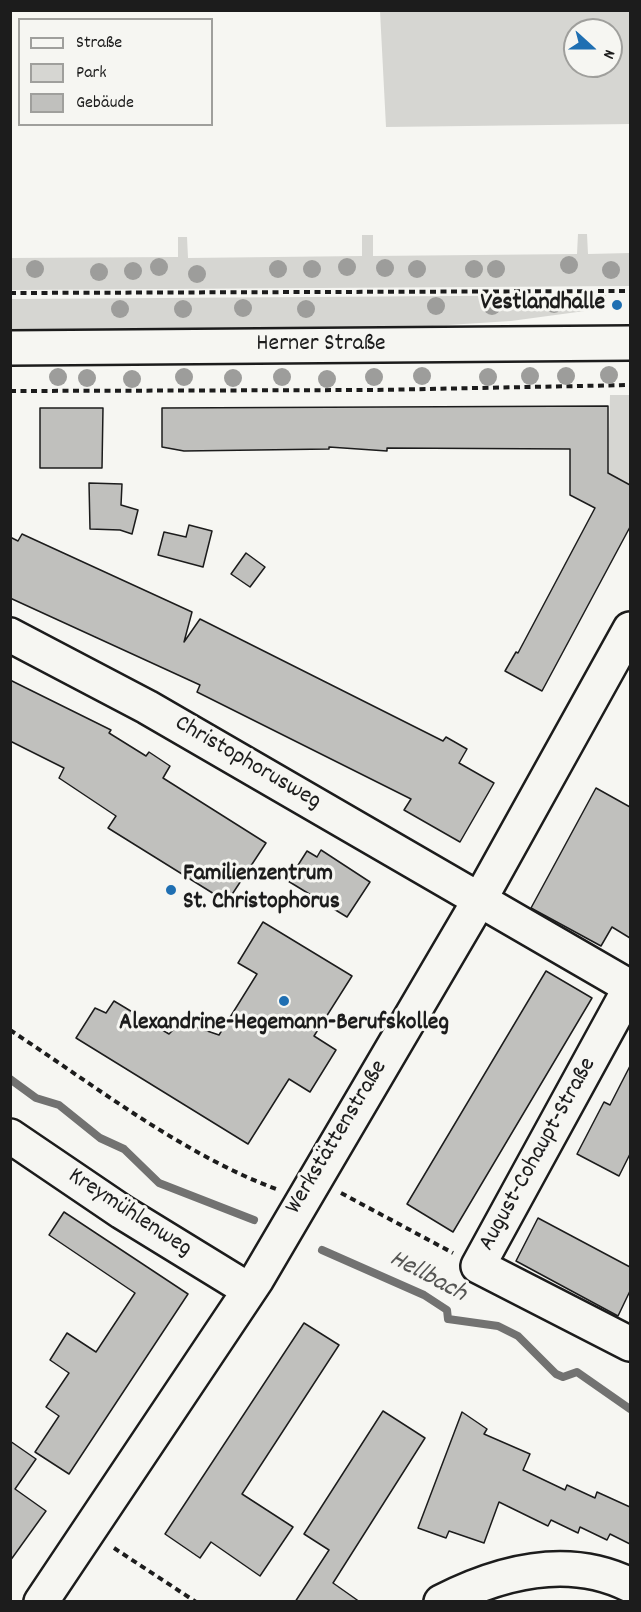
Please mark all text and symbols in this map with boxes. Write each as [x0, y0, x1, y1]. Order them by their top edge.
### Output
legend [18, 18, 213, 126]
north arrow [563, 18, 623, 78]
text: Straße [76, 31, 122, 56]
text: N [596, 46, 621, 62]
text: Park [76, 61, 107, 86]
text: Gebäude [76, 91, 134, 116]
place label: Vestlandhalle [480, 291, 605, 319]
marker: Vestlandhalle [610, 298, 624, 312]
street label: Herner Straße [256, 332, 386, 360]
street label: Christophorusweg [169, 710, 325, 818]
place label: Familienzentrum St. Christophorus [183, 862, 340, 918]
marker: Familienzentrum St. Christophorus [164, 883, 178, 897]
marker: Alexandrine-Hegemann-Berufskolleg [277, 994, 291, 1008]
place label: Alexandrine-Hegemann-Berufskolleg [119, 1011, 449, 1039]
street label: August-Cohaupt-Straße [474, 1053, 604, 1257]
street label: Werkstättenstraße [281, 1056, 395, 1220]
street label: Kreymühlenweg [62, 1163, 196, 1265]
water label: Hellbach [383, 1245, 471, 1311]

